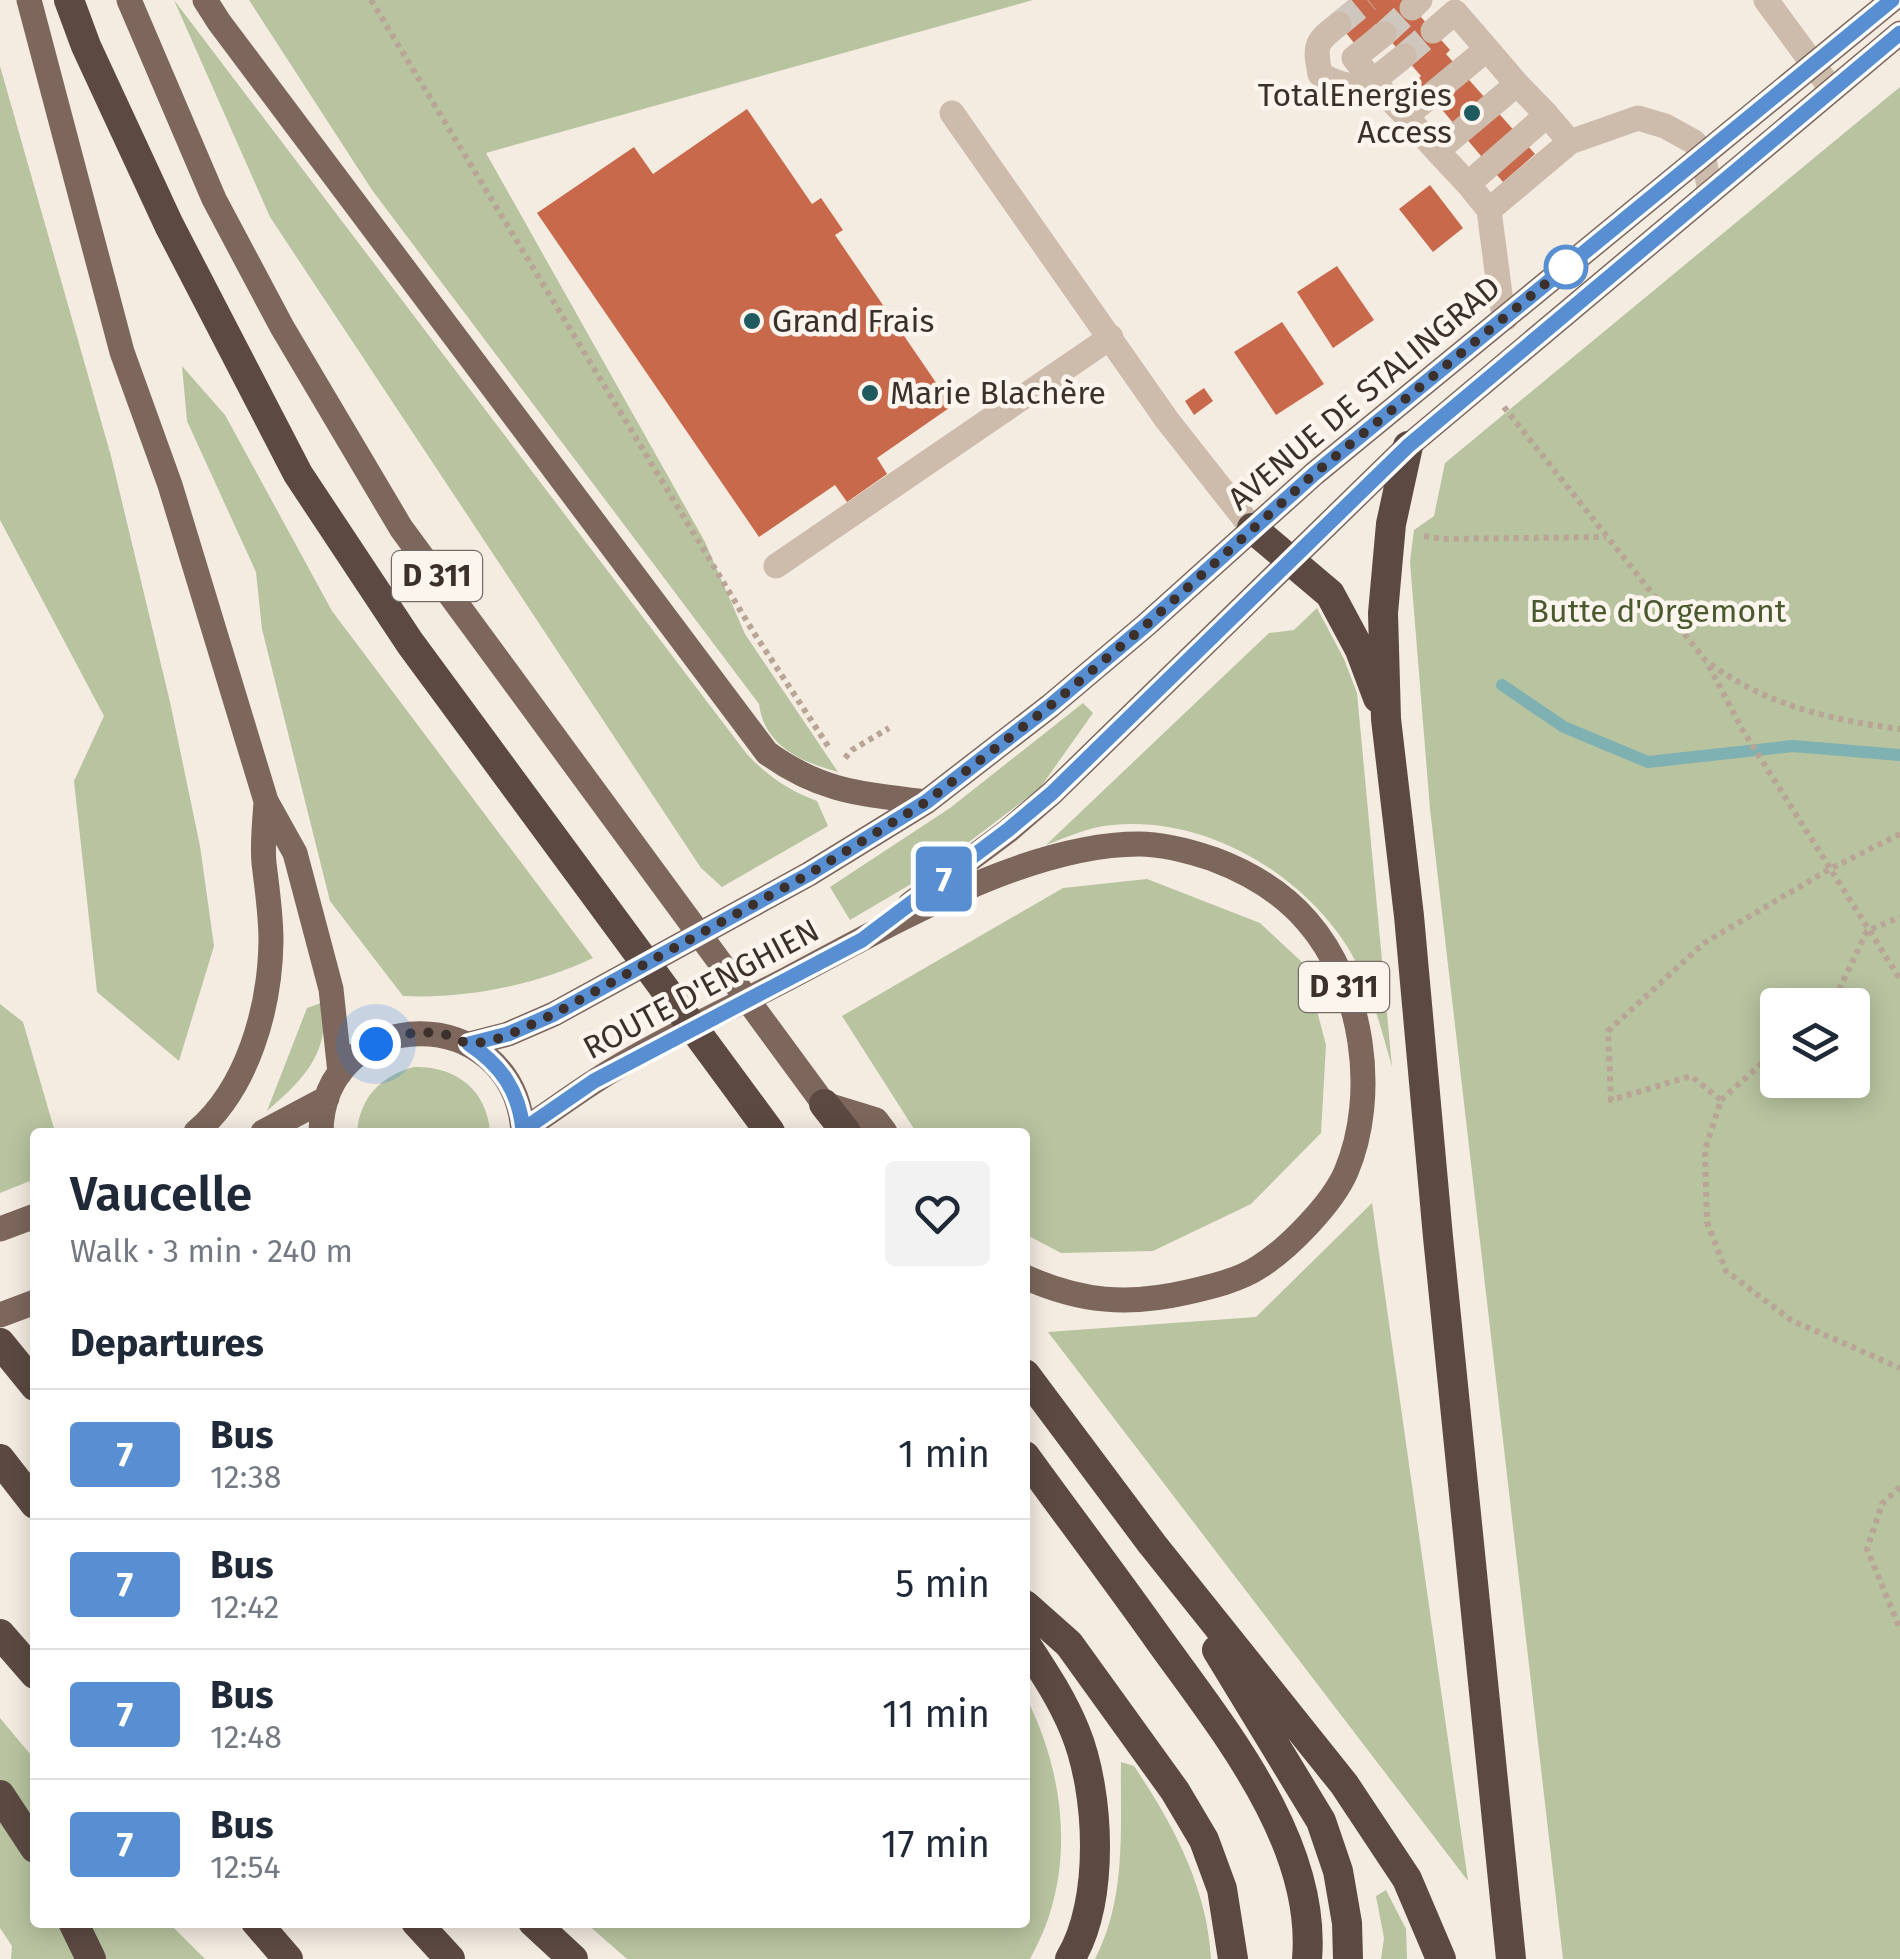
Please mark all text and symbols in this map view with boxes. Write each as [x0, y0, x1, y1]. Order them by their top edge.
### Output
place label: TotalEnergies Access [1258, 76, 1452, 151]
marker: TotalEnergies Access [1461, 102, 1483, 124]
unlabelled marker [1545, 246, 1587, 288]
street label: AVENUE DE STALINGRAD [1220, 268, 1508, 518]
place label: Grand Frais [772, 302, 934, 340]
marker: Grand Frais [741, 310, 763, 332]
place label: Marie Blachère [890, 374, 1106, 412]
marker: Marie Blachère [859, 382, 881, 404]
road number: D 311 [392, 551, 482, 601]
park label: Butte d'Orgemont [1530, 592, 1787, 630]
line badge: 7 [912, 846, 976, 912]
text: 7 [936, 858, 952, 900]
street label: ROUTE D'ENGHIEN [577, 911, 825, 1067]
road number: D 311 [1299, 962, 1389, 1012]
map controls [1760, 988, 1870, 1098]
button: layers [1760, 988, 1870, 1098]
your location [351, 1019, 401, 1069]
button: heart [885, 1161, 990, 1266]
text: Vaucelle [70, 1165, 252, 1223]
text: Walk · 3 min · 240 m [70, 1232, 353, 1270]
text: Departures [70, 1320, 264, 1366]
text: Bus [210, 1412, 274, 1458]
text: 1 min [898, 1431, 990, 1477]
text: 7 [117, 1433, 133, 1475]
text: 12:38 [210, 1458, 281, 1496]
text: Bus [210, 1542, 274, 1588]
text: 5 min [895, 1561, 990, 1607]
text: 7 [117, 1563, 133, 1605]
text: 12:42 [210, 1588, 279, 1626]
text: Bus [210, 1672, 274, 1718]
text: 11 min [882, 1691, 990, 1737]
text: 7 [117, 1693, 133, 1735]
text: 12:48 [210, 1718, 282, 1756]
text: Bus [210, 1802, 274, 1848]
text: 17 min [881, 1821, 990, 1867]
text: 7 [117, 1823, 133, 1865]
text: 12:54 [210, 1848, 281, 1886]

